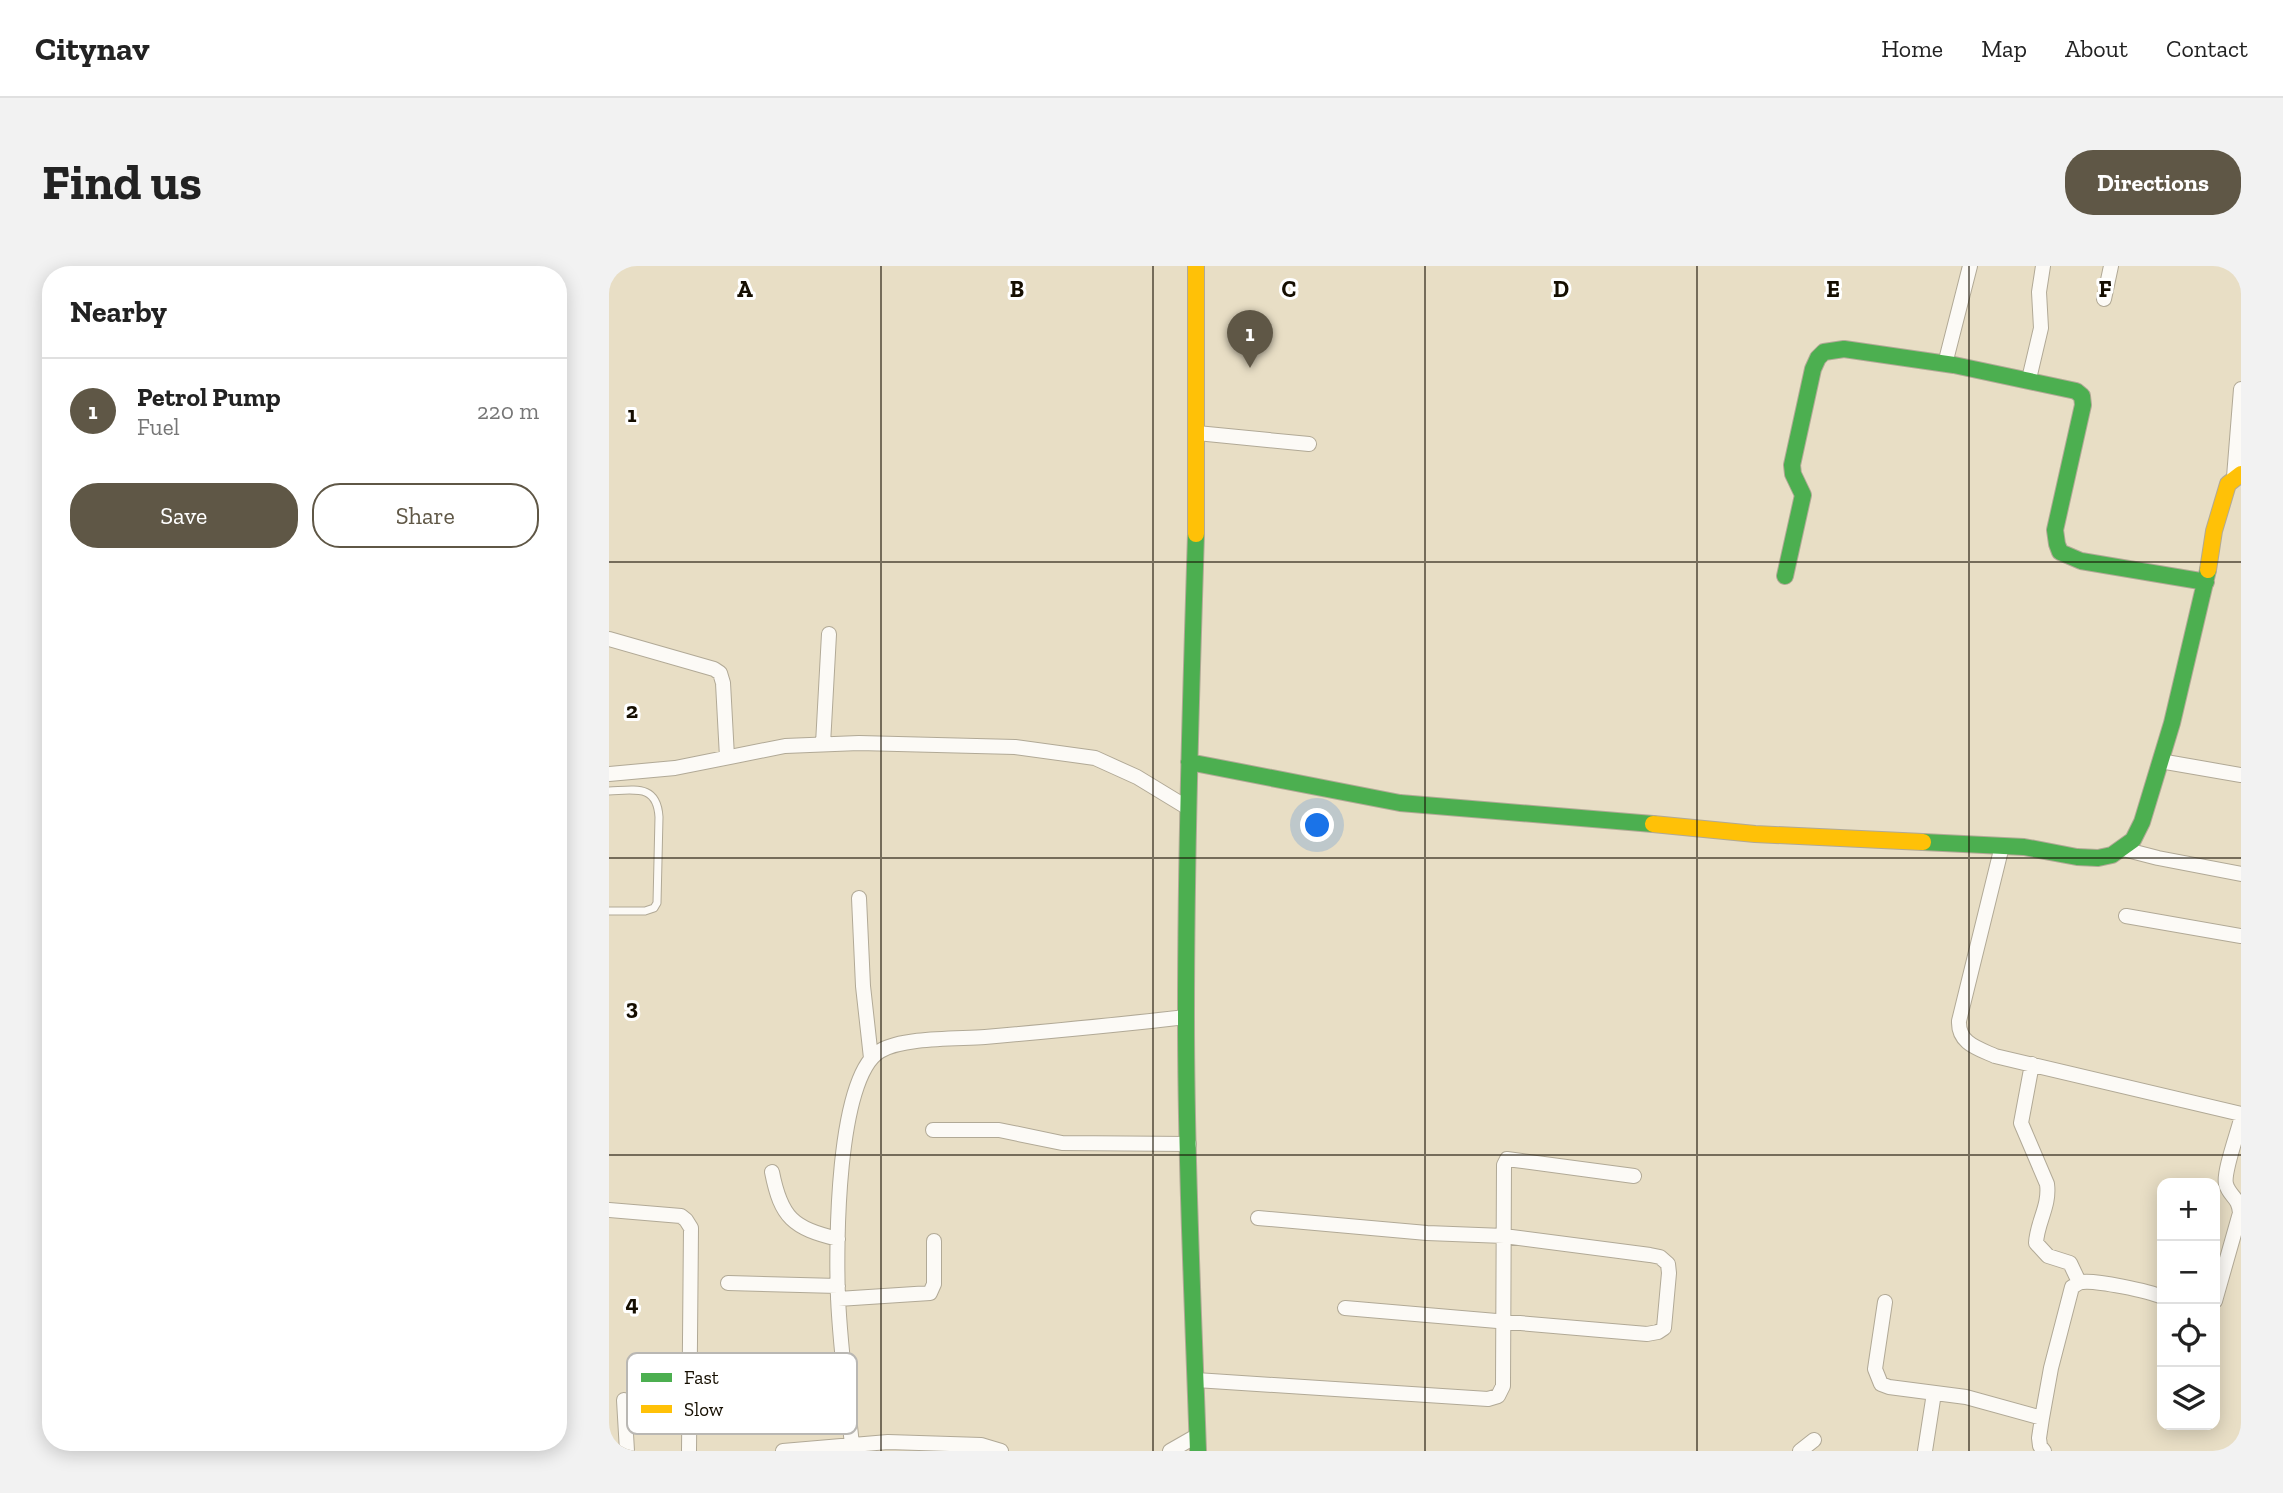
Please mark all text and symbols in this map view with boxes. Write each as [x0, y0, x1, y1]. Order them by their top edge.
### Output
text: Citynav [35, 29, 150, 68]
text: Home [1881, 34, 1943, 63]
text: Map [1981, 34, 2027, 63]
text: About [2065, 34, 2128, 63]
text: Contact [2166, 34, 2248, 63]
button: Directions [2065, 150, 2241, 215]
text: Find us [42, 153, 202, 212]
text: A [737, 275, 753, 303]
text: B [1010, 275, 1024, 303]
text: C [1282, 275, 1296, 303]
text: D [1553, 275, 1569, 303]
text: E [1826, 275, 1840, 303]
text: F [2098, 275, 2112, 303]
text: Nearby [70, 294, 167, 330]
pin: 1 [1227, 310, 1273, 368]
text: Petrol Pump [137, 381, 281, 413]
text: 1 [88, 397, 98, 425]
text: 220 m [477, 397, 539, 425]
text: 1 [627, 400, 637, 428]
text: Fuel [137, 413, 180, 441]
button: Save [70, 483, 298, 548]
button: Share [312, 483, 539, 548]
text: 2 [626, 696, 638, 724]
your location [1300, 808, 1334, 842]
text: 3 [626, 993, 638, 1021]
map controls [2157, 1178, 2220, 1430]
button: + [2157, 1178, 2220, 1241]
button: − [2157, 1241, 2220, 1304]
text: 4 [625, 1289, 639, 1317]
button: locate [2157, 1304, 2220, 1367]
legend [627, 1353, 857, 1434]
text: Fast [684, 1366, 719, 1389]
button: layers [2157, 1367, 2220, 1430]
text: Slow [684, 1398, 724, 1421]

